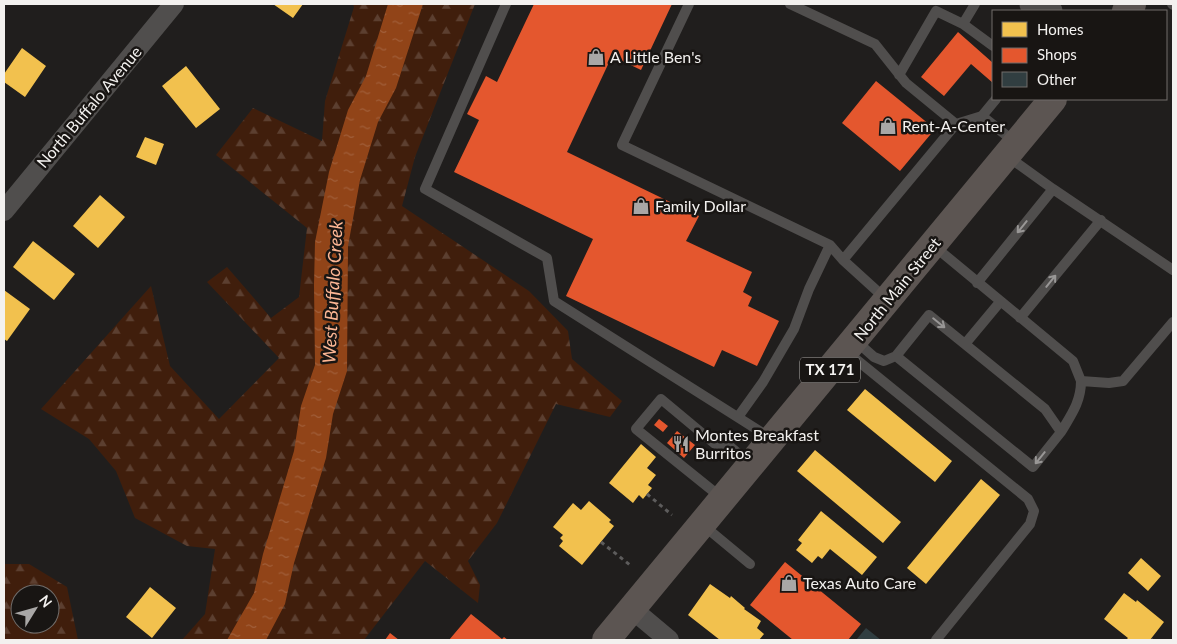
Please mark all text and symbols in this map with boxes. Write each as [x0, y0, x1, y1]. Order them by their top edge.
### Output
legend [992, 10, 1167, 100]
text: Homes [1037, 20, 1083, 38]
street label: North Buffalo Avenue [32, 42, 145, 171]
text: Shops [1037, 45, 1077, 63]
shop icon: A Little Ben's [586, 47, 606, 67]
place label: A Little Ben's [610, 47, 701, 66]
text: Other [1037, 70, 1077, 88]
shop icon: Rent-A-Center [878, 116, 898, 136]
place label: Rent-A-Center [902, 116, 1005, 135]
shop icon: Family Dollar [631, 196, 651, 216]
place label: Family Dollar [655, 196, 746, 215]
water label: West Buffalo Creek [317, 219, 347, 364]
one-way arrow [1016, 220, 1027, 233]
street label: North Main Street [849, 233, 944, 344]
one-way arrow [1045, 274, 1057, 287]
one-way arrow [933, 318, 946, 329]
road number: TX 171 [800, 358, 860, 382]
place label: Montes Breakfast Burritos [695, 425, 819, 462]
restaurant icon: Montes Breakfast Burritos [671, 434, 691, 454]
one-way arrow [1034, 451, 1045, 464]
shop icon: Texas Auto Care [779, 573, 799, 593]
place label: Texas Auto Care [803, 573, 916, 592]
north arrow [10, 584, 60, 634]
text: N [36, 591, 56, 610]

